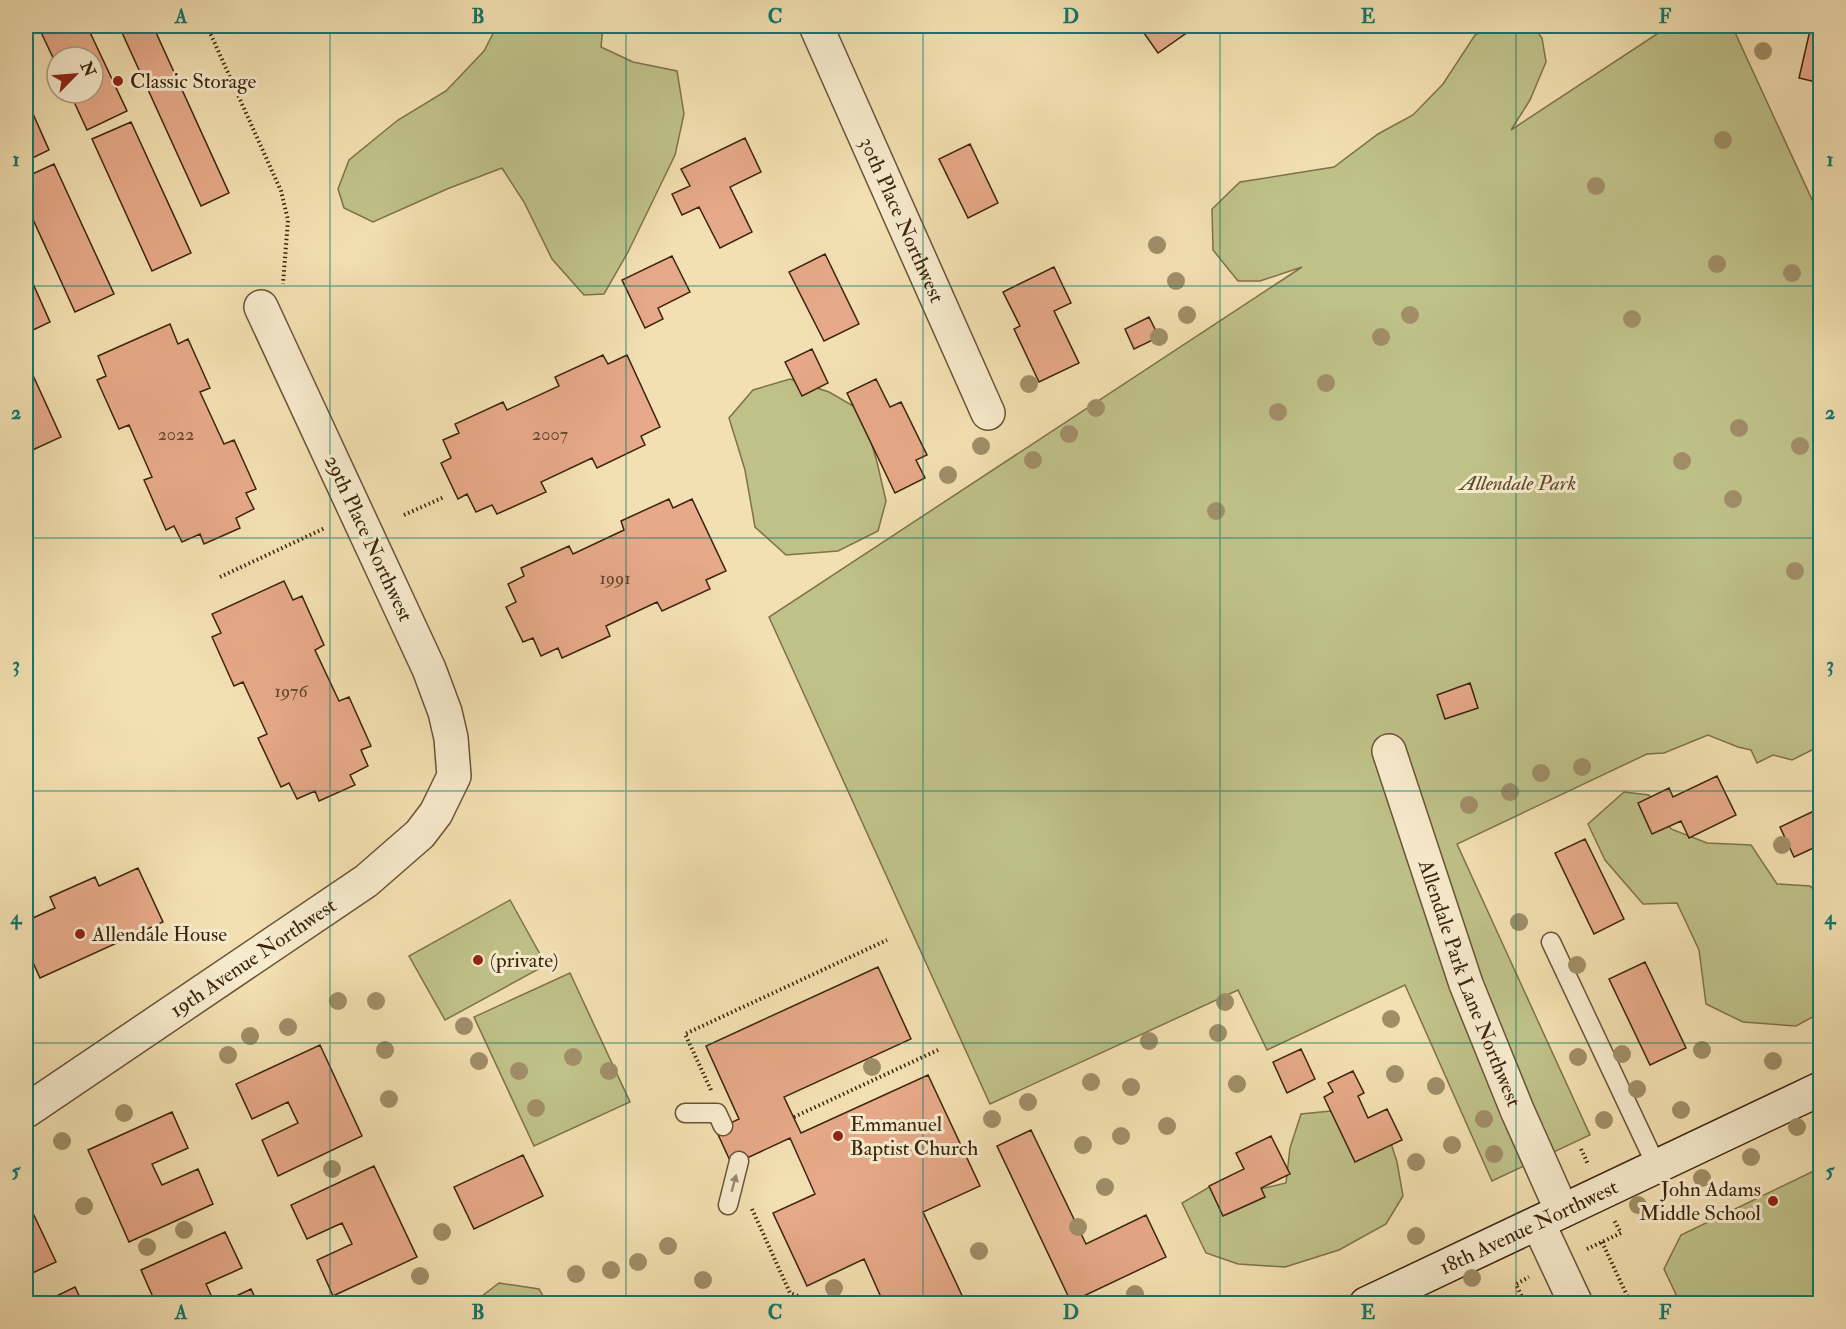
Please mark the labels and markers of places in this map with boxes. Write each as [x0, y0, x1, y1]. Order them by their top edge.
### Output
place label: Classic Storage [130, 68, 256, 95]
marker: Classic Storage [111, 74, 125, 88]
place label: Allendale House [91, 921, 227, 948]
marker: Allendale House [73, 927, 87, 941]
place label: (private) [490, 947, 559, 974]
marker: (private) [471, 953, 485, 967]
place label: Emmanuel Baptist Church [850, 1111, 978, 1162]
marker: Emmanuel Baptist Church [831, 1129, 845, 1143]
place label: John Adams Middle School [1639, 1176, 1762, 1227]
marker: John Adams Middle School [1766, 1194, 1780, 1208]

